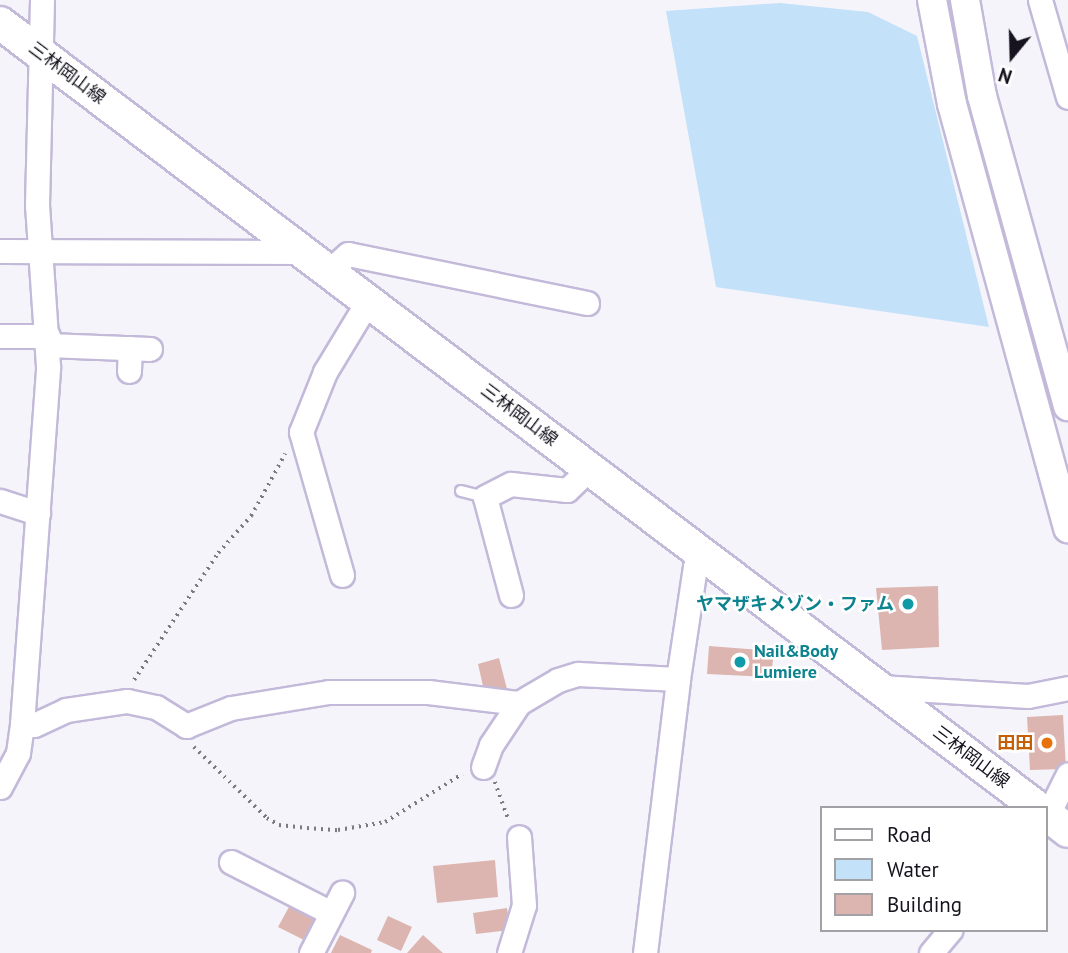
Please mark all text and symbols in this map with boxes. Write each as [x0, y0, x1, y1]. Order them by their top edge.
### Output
north arrow [977, 21, 1047, 91]
street label: 三林岡山線 [25, 37, 109, 109]
text: N [995, 62, 1015, 89]
street label: 三林岡山線 [477, 379, 561, 451]
place label: ヤマザキメゾン・ファム [696, 593, 894, 615]
marker: ヤマザキメゾン・ファム [900, 596, 916, 612]
place label: Nail&Body Lumiere [754, 641, 838, 684]
marker: Nail&Body Lumiere [732, 654, 748, 670]
street label: 三林岡山線 [929, 721, 1013, 793]
place label: 田田 [997, 732, 1033, 754]
marker: 田田 [1039, 735, 1055, 751]
legend [820, 806, 1047, 932]
text: Road [887, 821, 931, 848]
text: Water [887, 856, 939, 883]
text: Building [887, 891, 962, 918]

